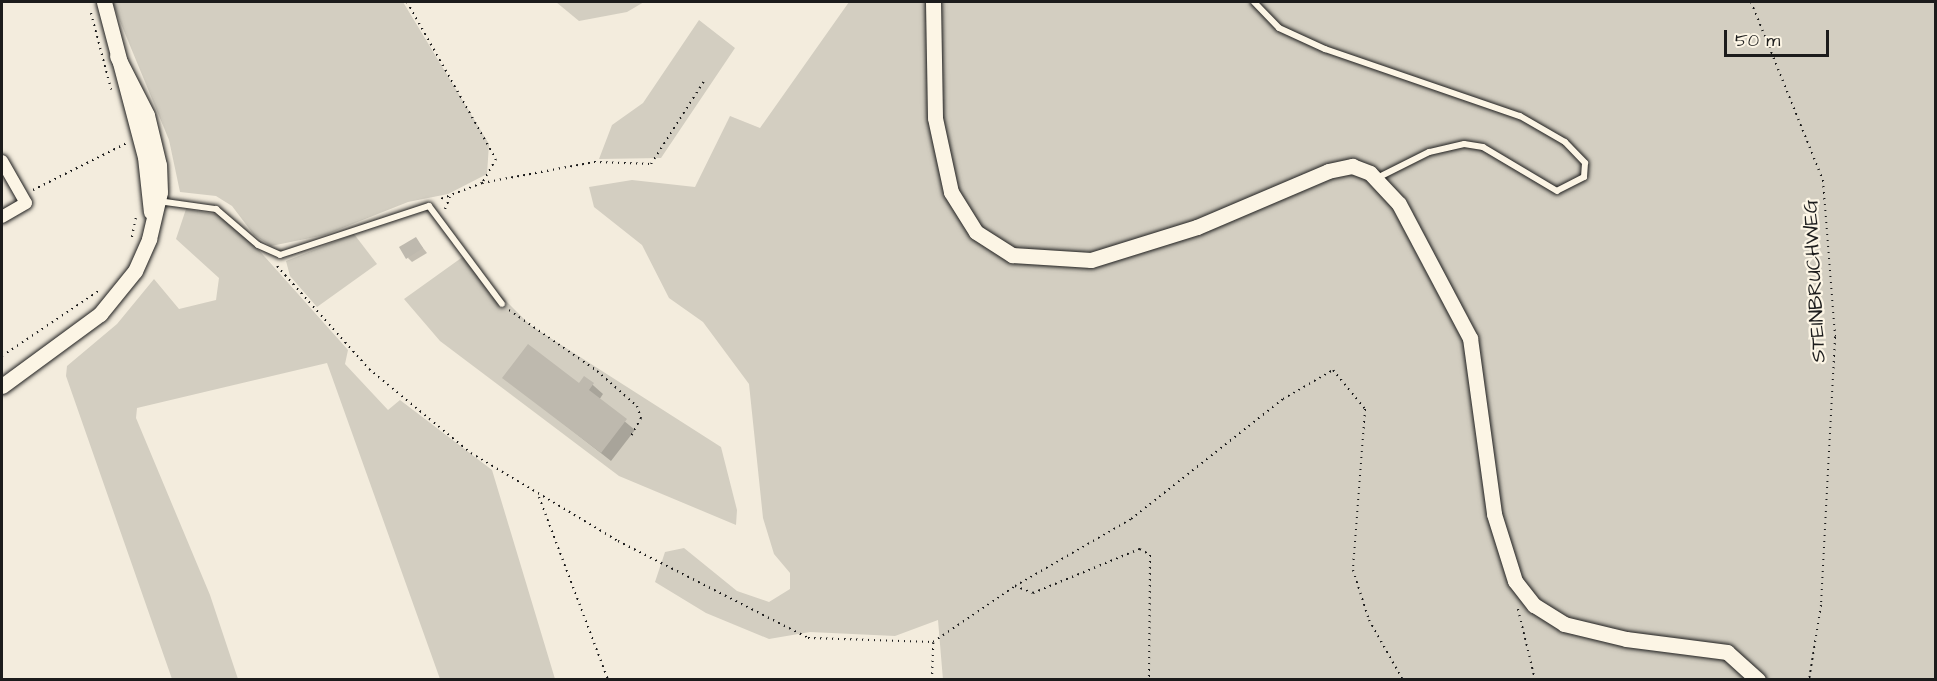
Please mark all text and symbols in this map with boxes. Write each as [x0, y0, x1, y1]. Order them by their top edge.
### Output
scale bar [1727, 18, 1832, 56]
text: 50 m [1735, 28, 1780, 53]
street label: STEINBRUCHWEG [1799, 199, 1831, 363]

